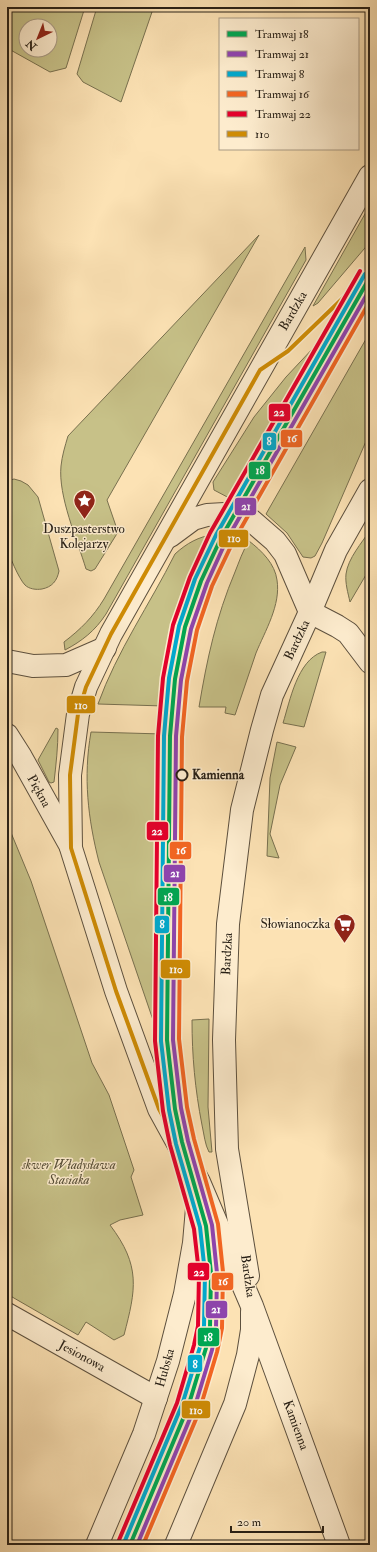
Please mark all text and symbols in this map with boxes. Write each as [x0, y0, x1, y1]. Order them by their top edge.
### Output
north arrow [18, 18, 58, 58]
legend [219, 18, 359, 150]
text: Tramwaj 18 [255, 27, 309, 42]
text: N [23, 36, 40, 54]
text: Tramwaj 21 [255, 47, 309, 62]
text: Tramwaj 8 [255, 67, 305, 82]
text: Tramwaj 16 [255, 87, 310, 102]
text: Tramwaj 22 [255, 107, 311, 122]
text: 110 [255, 127, 270, 142]
street label: Bardzka [275, 288, 311, 334]
line badge: 22 [268, 403, 291, 422]
text: 22 [273, 406, 285, 419]
line badge: 16 [280, 429, 303, 448]
line badge: 8 [262, 432, 277, 451]
text: 16 [287, 432, 298, 445]
text: 8 [266, 435, 272, 448]
line badge: 18 [248, 461, 271, 480]
text: 18 [255, 464, 265, 477]
place icon: Duszpasterstwo Kolejarzy [71, 488, 97, 521]
line badge: 21 [234, 497, 257, 516]
text: 21 [241, 500, 251, 513]
place label: Duszpasterstwo Kolejarzy [43, 521, 125, 553]
line badge: 110 [218, 529, 249, 548]
text: 110 [227, 532, 241, 545]
street label: Bardzka [281, 617, 314, 663]
line badge: 110 [66, 695, 96, 714]
text: 110 [74, 699, 88, 712]
place label: Kamienna [192, 767, 245, 783]
marker: Kamienna [175, 768, 189, 782]
street label: Piękna [24, 772, 55, 811]
line badge: 22 [146, 821, 169, 841]
text: 22 [151, 825, 163, 838]
line badge: 16 [169, 841, 192, 860]
text: 16 [176, 844, 187, 857]
line badge: 21 [163, 864, 186, 883]
text: 21 [170, 867, 180, 880]
line badge: 18 [157, 887, 180, 906]
text: 18 [163, 891, 173, 904]
supermarket icon: Słowianoczka [332, 911, 358, 944]
line badge: 8 [154, 915, 170, 934]
place label: Słowianoczka [261, 916, 331, 932]
text: 8 [159, 918, 165, 931]
street label: Bardzka [218, 932, 236, 976]
line badge: 110 [160, 959, 191, 979]
text: 110 [169, 963, 183, 976]
park label: skwer Władysława Stasiaka [21, 1157, 116, 1188]
street label: Bardzka [237, 1254, 259, 1299]
line badge: 22 [187, 1262, 210, 1281]
text: 22 [193, 1266, 205, 1279]
line badge: 16 [211, 1272, 234, 1291]
text: 16 [218, 1275, 229, 1288]
line badge: 21 [205, 1300, 228, 1319]
text: 21 [211, 1303, 221, 1316]
line badge: 18 [197, 1327, 220, 1347]
text: 18 [203, 1331, 213, 1344]
street label: Jesionowa [55, 1336, 109, 1376]
street label: Hubska [152, 1346, 178, 1389]
line badge: 8 [187, 1354, 203, 1373]
text: 8 [192, 1358, 198, 1371]
street label: Kamienna [280, 1398, 313, 1453]
line badge: 110 [181, 1400, 211, 1419]
text: 110 [189, 1404, 203, 1417]
scale bar [231, 1508, 323, 1534]
text: 20 m [237, 1515, 262, 1530]

